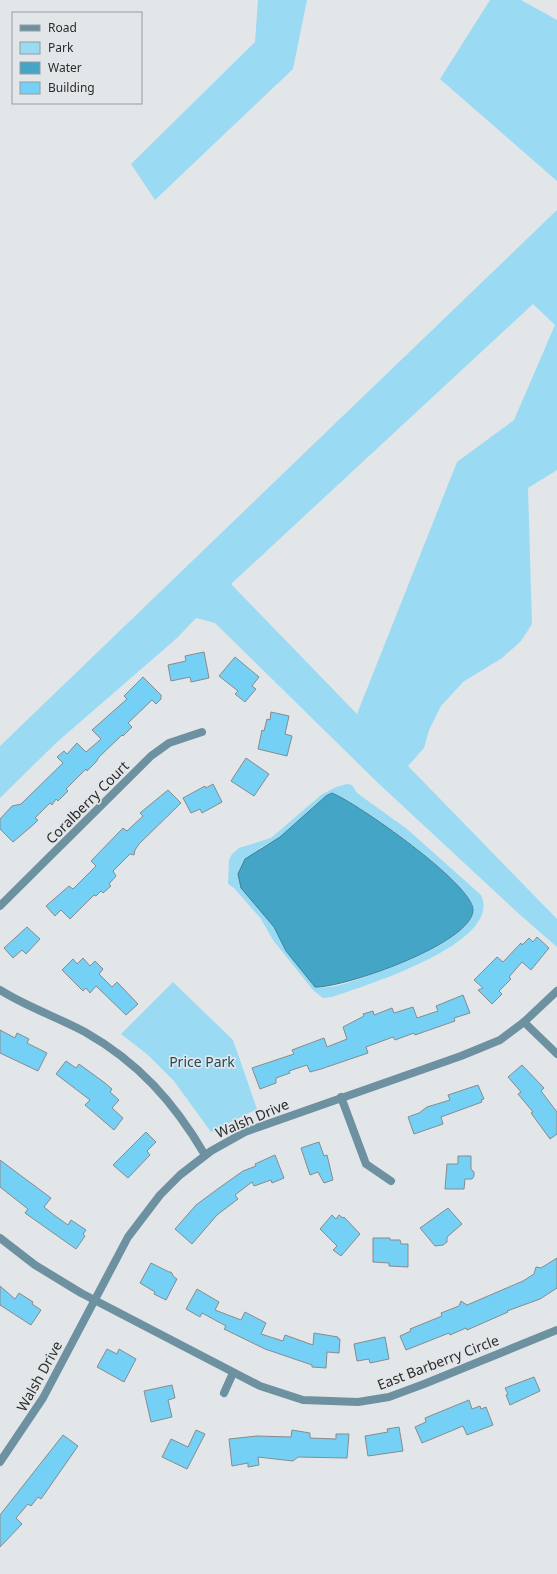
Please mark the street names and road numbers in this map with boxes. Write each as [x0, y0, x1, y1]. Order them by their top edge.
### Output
street label: Coralberry Court [41, 756, 133, 848]
street label: Walsh Drive [212, 1094, 292, 1142]
street label: East Barberry Circle [374, 1330, 502, 1394]
street label: Walsh Drive [12, 1337, 66, 1415]

